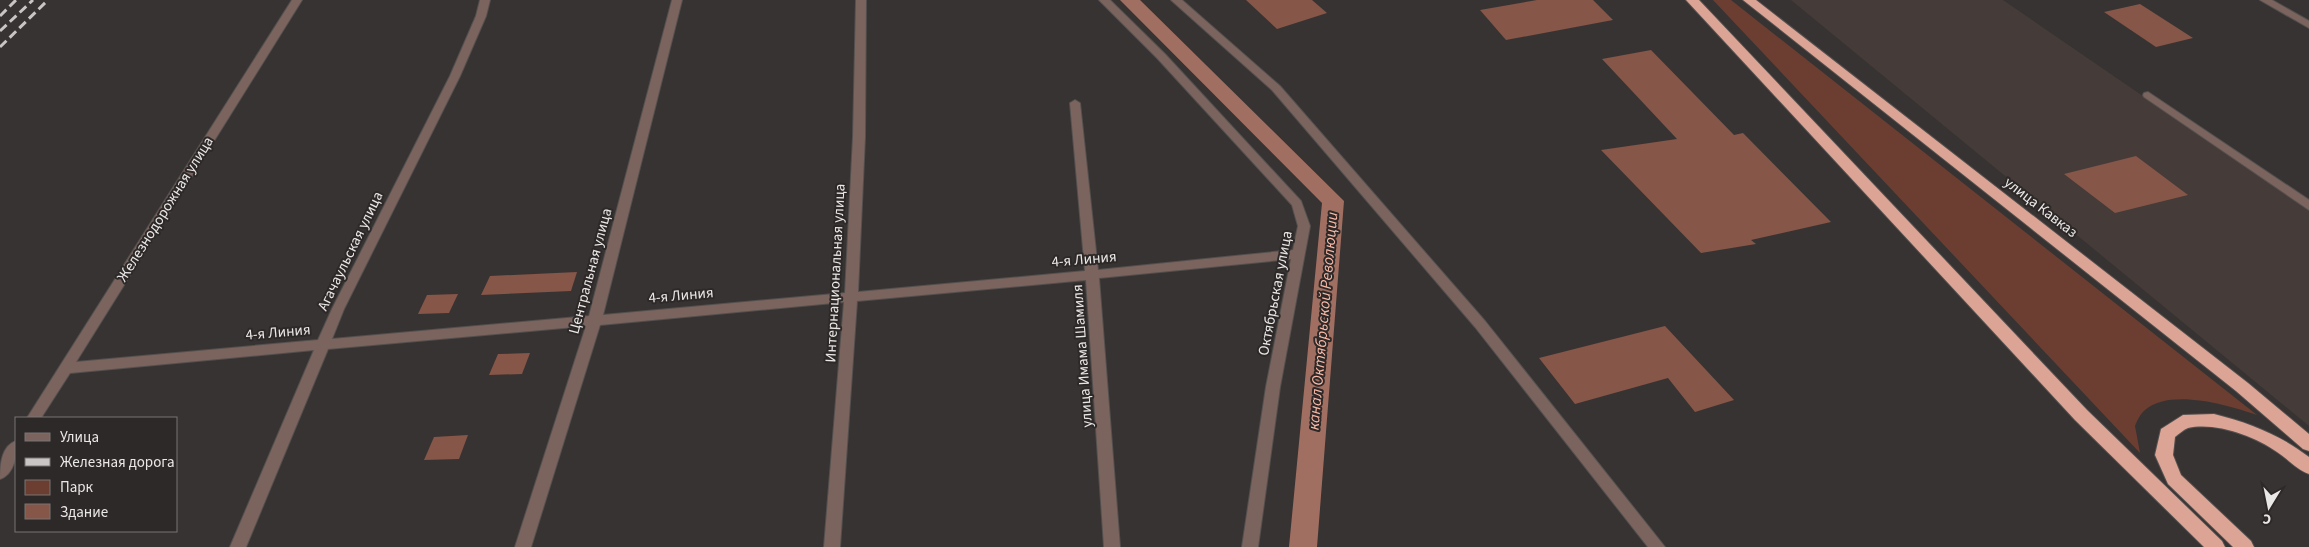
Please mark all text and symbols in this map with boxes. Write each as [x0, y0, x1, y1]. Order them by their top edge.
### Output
street label: Железнодорожная улица [112, 133, 219, 286]
street label: улица Кавказ [2000, 172, 2082, 243]
street label: Интернациональная улица [820, 183, 851, 363]
street label: Агачаульская улица [312, 188, 389, 315]
street label: Центральная улица [564, 206, 617, 336]
water label: канал Октябрьской Революции [1302, 211, 1343, 431]
street label: Октябрьская улица [1253, 229, 1298, 357]
street label: 4-я Линия [1051, 246, 1117, 273]
street label: 4-я Линия [648, 282, 714, 309]
street label: улица Имама Шамиля [1067, 284, 1098, 428]
street label: 4-я Линия [245, 319, 311, 346]
legend [15, 417, 178, 532]
text: Улица [60, 427, 99, 448]
text: Железная дорога [60, 452, 175, 473]
text: Парк [60, 477, 94, 498]
north arrow [2244, 482, 2294, 532]
text: Здание [60, 502, 108, 523]
text: С [2261, 508, 2273, 529]

